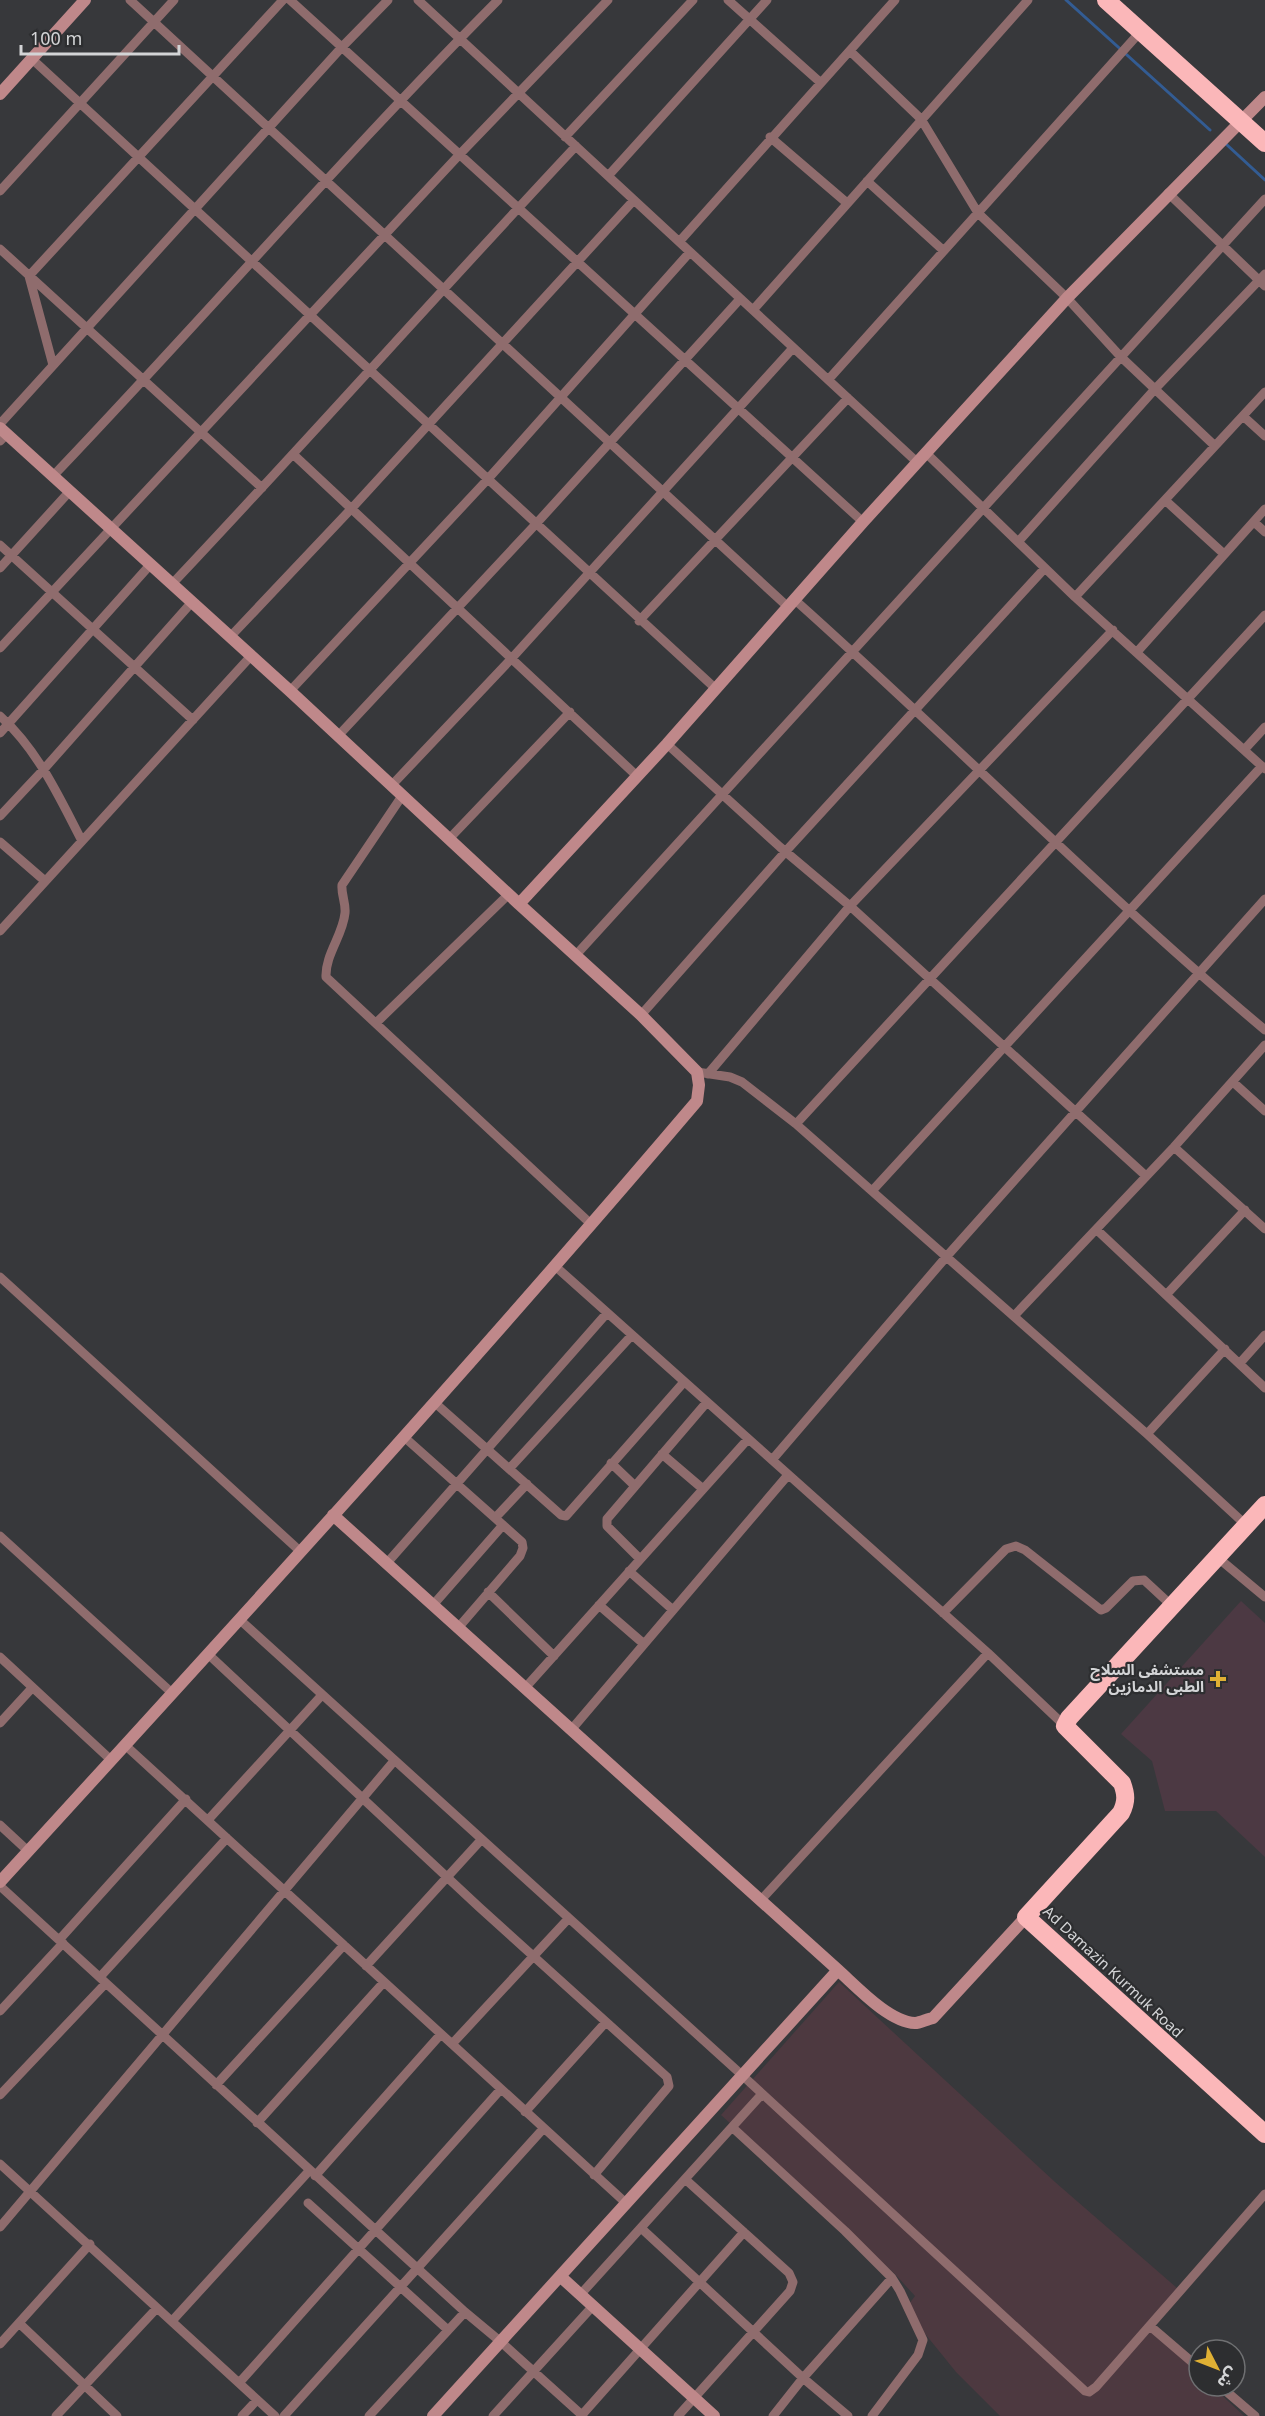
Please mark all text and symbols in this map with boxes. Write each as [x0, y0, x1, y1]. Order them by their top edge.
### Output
scale bar [21, 18, 178, 56]
text: 100 m [30, 20, 82, 58]
place label: مستشفى السلاح الطبى الدمازين [1090, 1654, 1204, 1703]
marker: مستشفى السلاح الطبى الدمازين [1209, 1670, 1227, 1688]
street label: Ad Damazin Kurmuk Road [1035, 1897, 1191, 2047]
north arrow [1187, 2338, 1247, 2398]
text: ش [1207, 2358, 1247, 2397]

